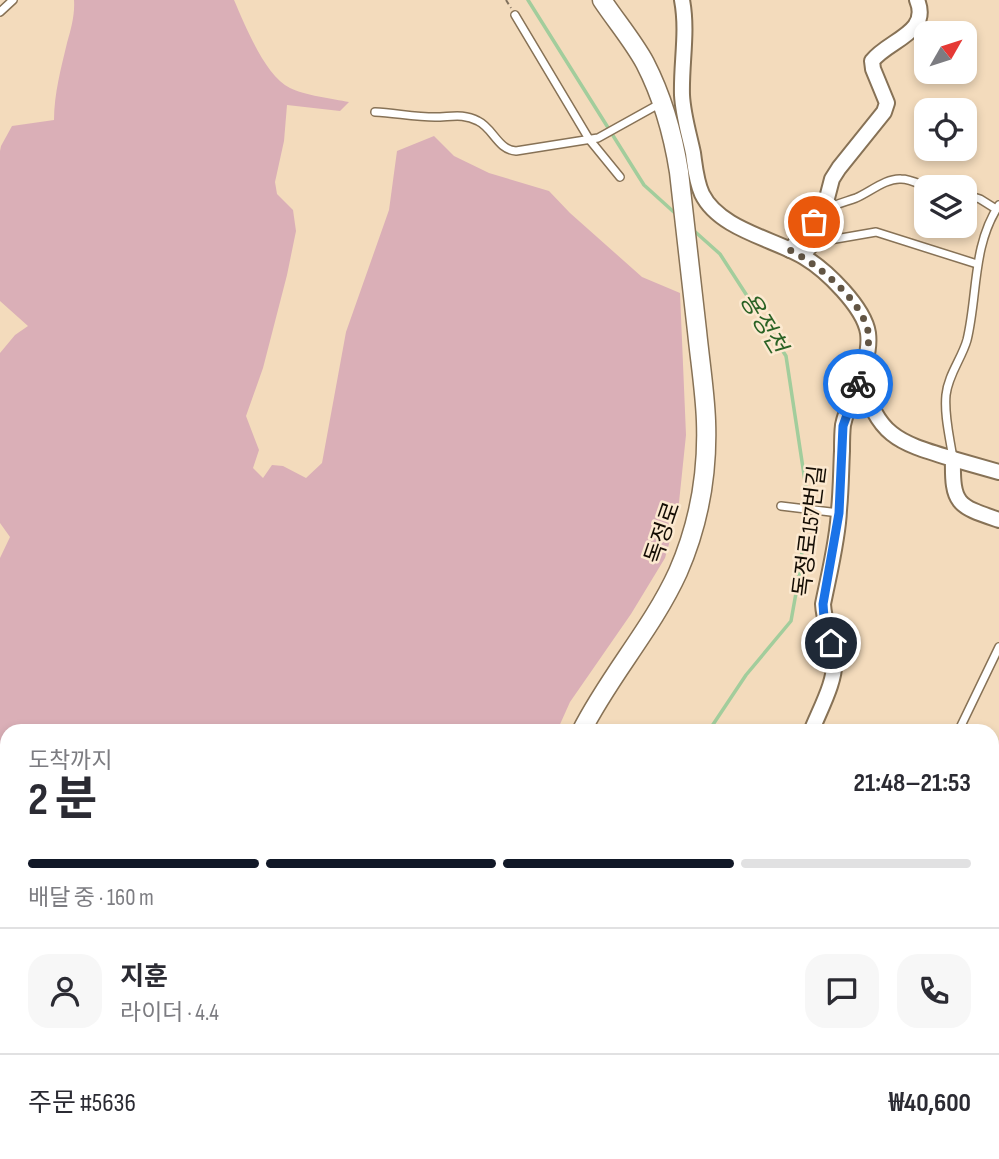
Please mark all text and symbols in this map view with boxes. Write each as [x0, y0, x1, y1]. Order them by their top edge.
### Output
north arrow [914, 21, 976, 84]
map controls [914, 21, 977, 238]
button: locate [914, 98, 977, 161]
button: layers [914, 175, 977, 238]
pin [784, 192, 844, 252]
icon: bag [795, 203, 833, 241]
water label: 용정천 [734, 287, 794, 361]
courier [823, 349, 893, 419]
icon: bike [839, 365, 877, 403]
street label: 독정로157번길 [788, 464, 832, 598]
street label: 독정로 [639, 498, 687, 568]
pin [801, 613, 861, 673]
icon: home [812, 624, 850, 662]
text: 도착까지 [28, 747, 113, 775]
text: 21:48–21:53 [854, 768, 971, 799]
text: 2 분 [28, 773, 98, 828]
text: 배달 중 · 160 m [28, 884, 154, 912]
button: person [28, 954, 102, 1028]
button: chat [805, 954, 879, 1028]
button: phone [897, 954, 971, 1028]
text: 지훈 [120, 962, 168, 993]
text: 라이더 · 4.4 [120, 999, 219, 1027]
text: 주문 #5636 [28, 1088, 136, 1119]
text: ₩40,600 [889, 1088, 971, 1119]

